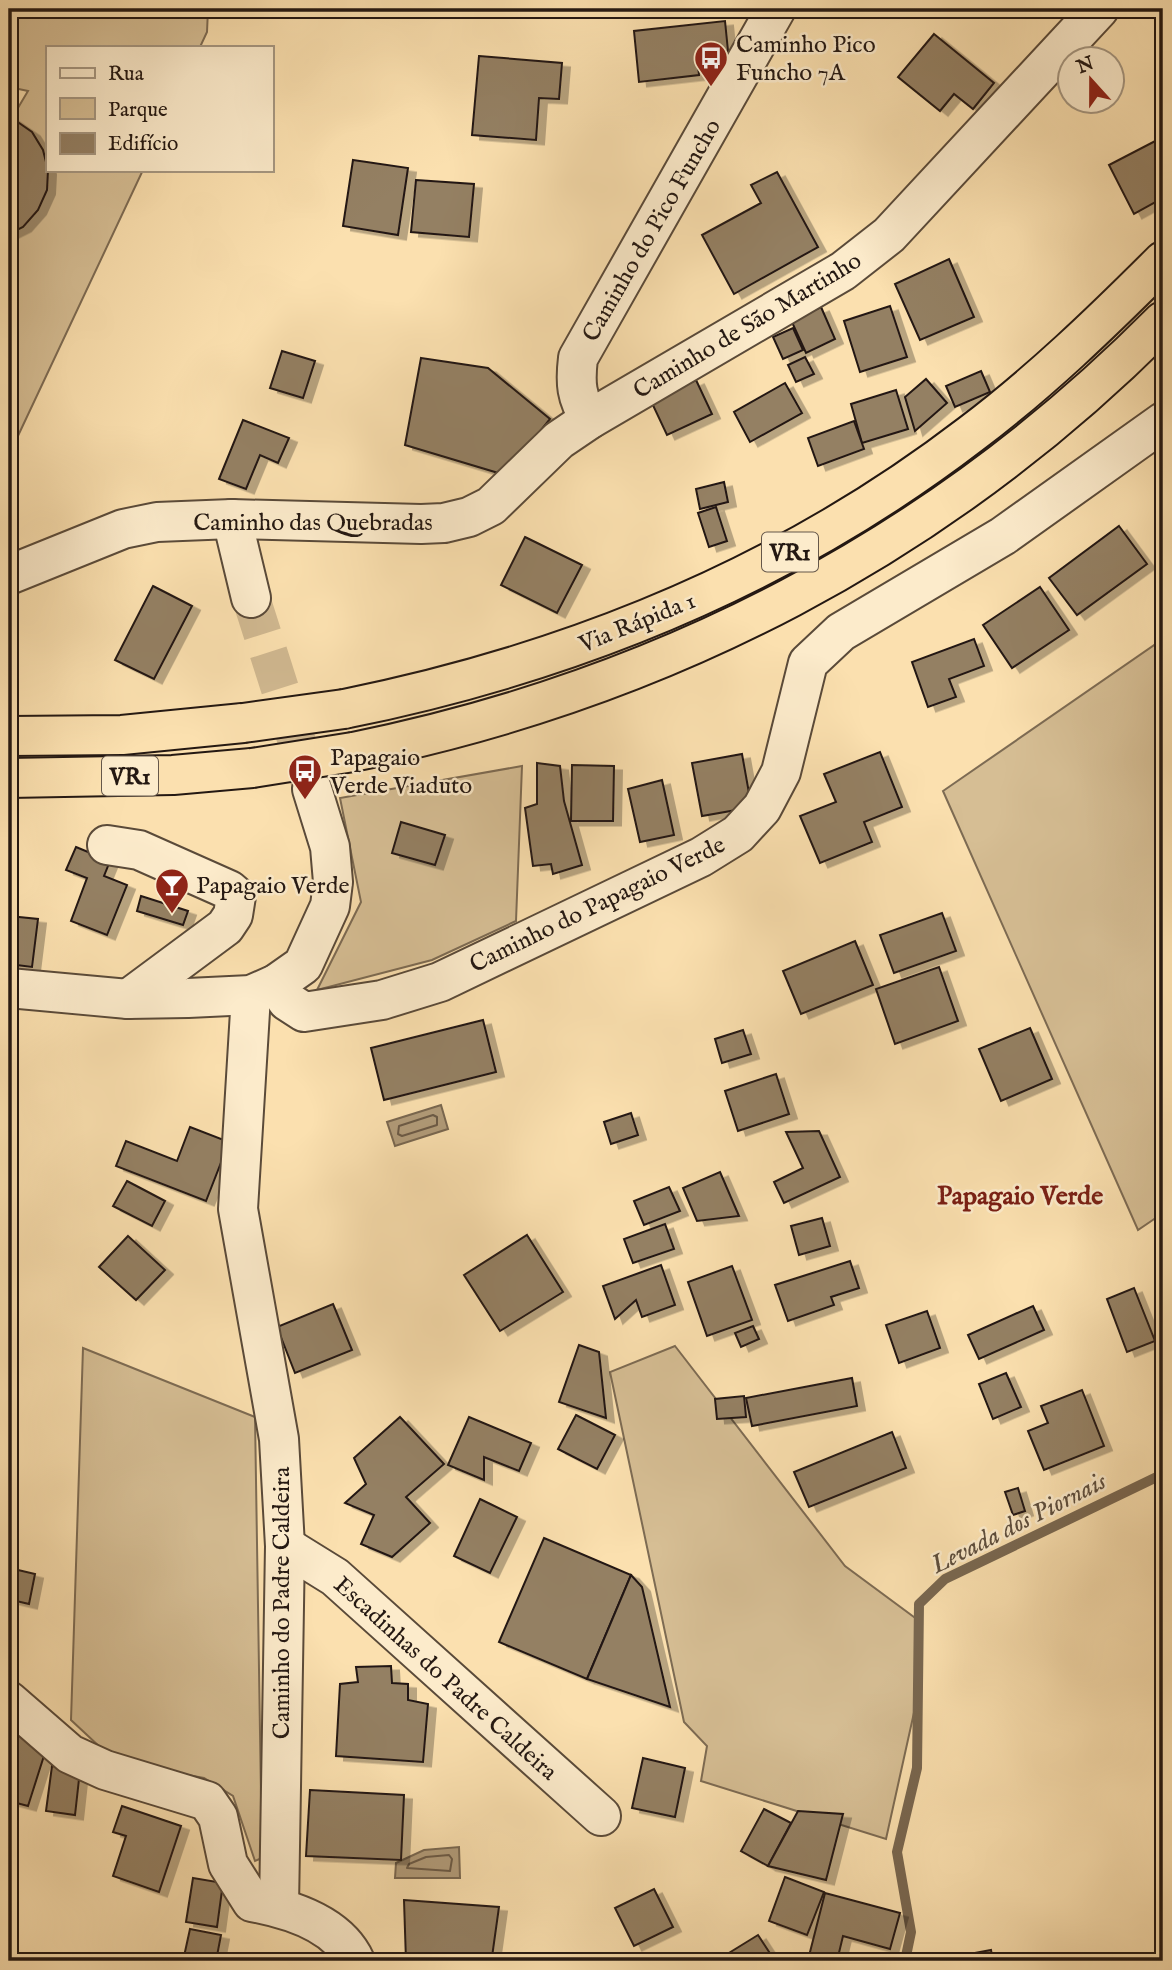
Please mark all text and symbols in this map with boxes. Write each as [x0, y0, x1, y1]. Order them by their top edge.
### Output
place label: Caminho Pico Funcho 7A [736, 30, 876, 89]
bus stop icon: Caminho Pico Funcho 7A [692, 39, 730, 88]
legend [46, 46, 273, 172]
north arrow [1056, 46, 1126, 116]
text: N [1073, 52, 1098, 81]
text: Rua [108, 61, 145, 88]
text: Parque [108, 97, 168, 124]
street label: Caminho do Pico Funcho [576, 114, 729, 348]
text: Edifício [108, 131, 178, 158]
street label: Caminho de São Martinho [628, 246, 868, 407]
street label: Caminho das Quebradas [193, 508, 433, 539]
road number: VR1 [762, 532, 818, 572]
street label: Via Rápida 1 [574, 586, 700, 661]
place label: Papagaio Verde Viaduto [329, 743, 472, 802]
bus stop icon: Papagaio Verde Viaduto [286, 752, 324, 801]
road number: VR1 [102, 756, 158, 796]
street label: Caminho do Papagaio Verde [465, 830, 731, 981]
bar icon: Papagaio Verde [153, 866, 191, 915]
place label: Papagaio Verde [196, 871, 349, 902]
district label: Papagaio Verde [937, 1180, 1103, 1213]
water label: Levada dos Piornais [924, 1465, 1113, 1582]
street label: Caminho do Padre Caldeira [267, 1466, 298, 1739]
street label: Escadinhas do Padre Caldeira [327, 1570, 564, 1788]

